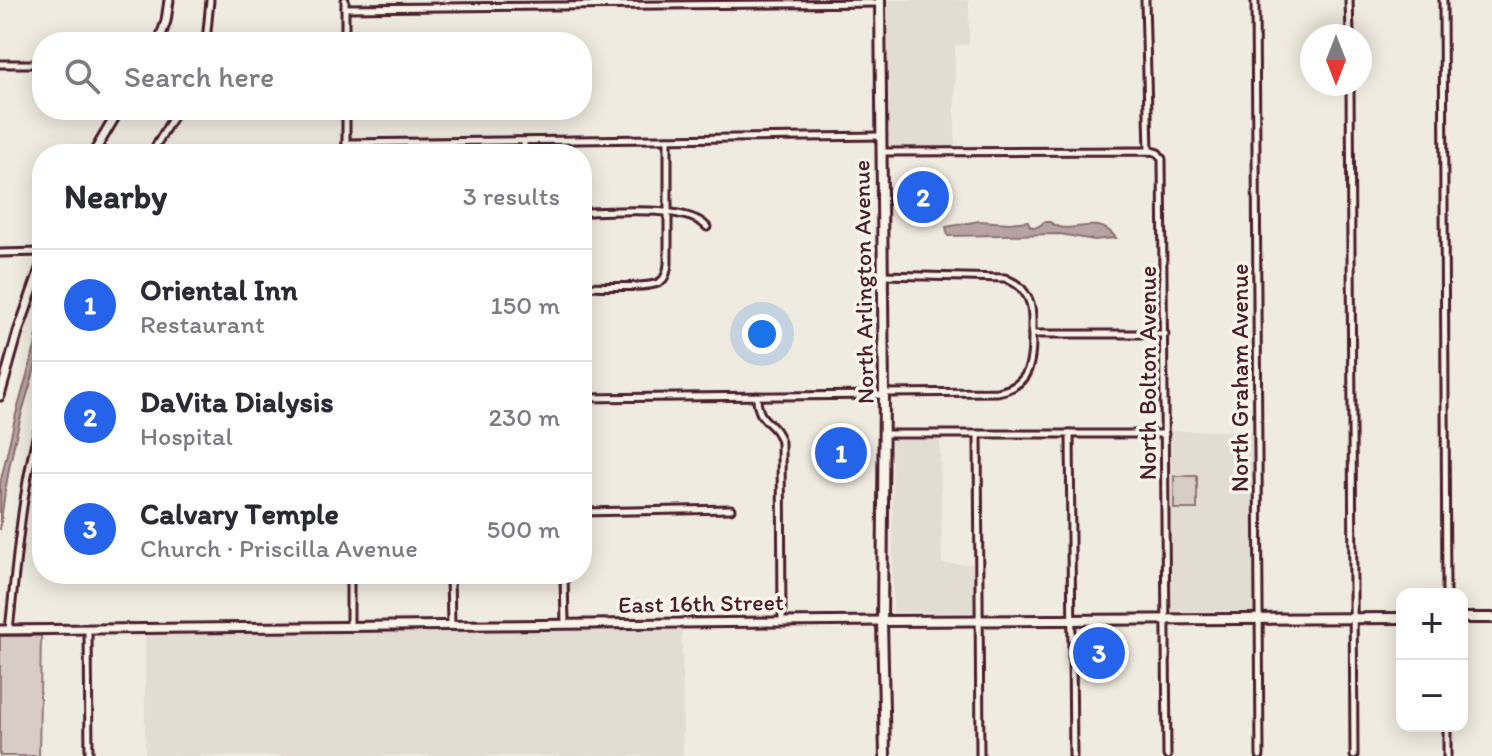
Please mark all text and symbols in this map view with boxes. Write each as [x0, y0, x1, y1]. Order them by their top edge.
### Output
north arrow [1300, 24, 1372, 96]
search box [32, 32, 592, 120]
icon: search [60, 54, 104, 98]
text: Search here [124, 58, 274, 95]
street label: North Arlington Avenue [846, 160, 880, 404]
pin: 2 [897, 167, 949, 227]
text: Nearby [64, 176, 167, 217]
text: 3 results [463, 180, 560, 212]
street label: North Graham Avenue [1225, 264, 1254, 492]
street label: North Bolton Avenue [1133, 266, 1162, 480]
text: Oriental Inn [140, 271, 298, 308]
text: 1 [84, 289, 96, 321]
text: 150 m [491, 289, 560, 321]
text: Restaurant [140, 308, 265, 340]
your location [742, 314, 782, 354]
text: DaVita Dialysis [140, 383, 334, 420]
text: 2 [83, 401, 97, 433]
text: 230 m [488, 401, 560, 433]
text: Hospital [140, 420, 233, 452]
pin: 1 [815, 423, 867, 483]
text: Calvary Temple [140, 495, 339, 532]
text: 3 [83, 513, 97, 545]
text: 500 m [487, 513, 560, 545]
text: Church · Priscilla Avenue [140, 532, 418, 564]
street label: East 16th Street [618, 587, 784, 619]
map controls [1396, 588, 1468, 732]
button: + [1396, 588, 1468, 660]
pin: 3 [1073, 623, 1125, 683]
button: − [1396, 660, 1468, 732]

